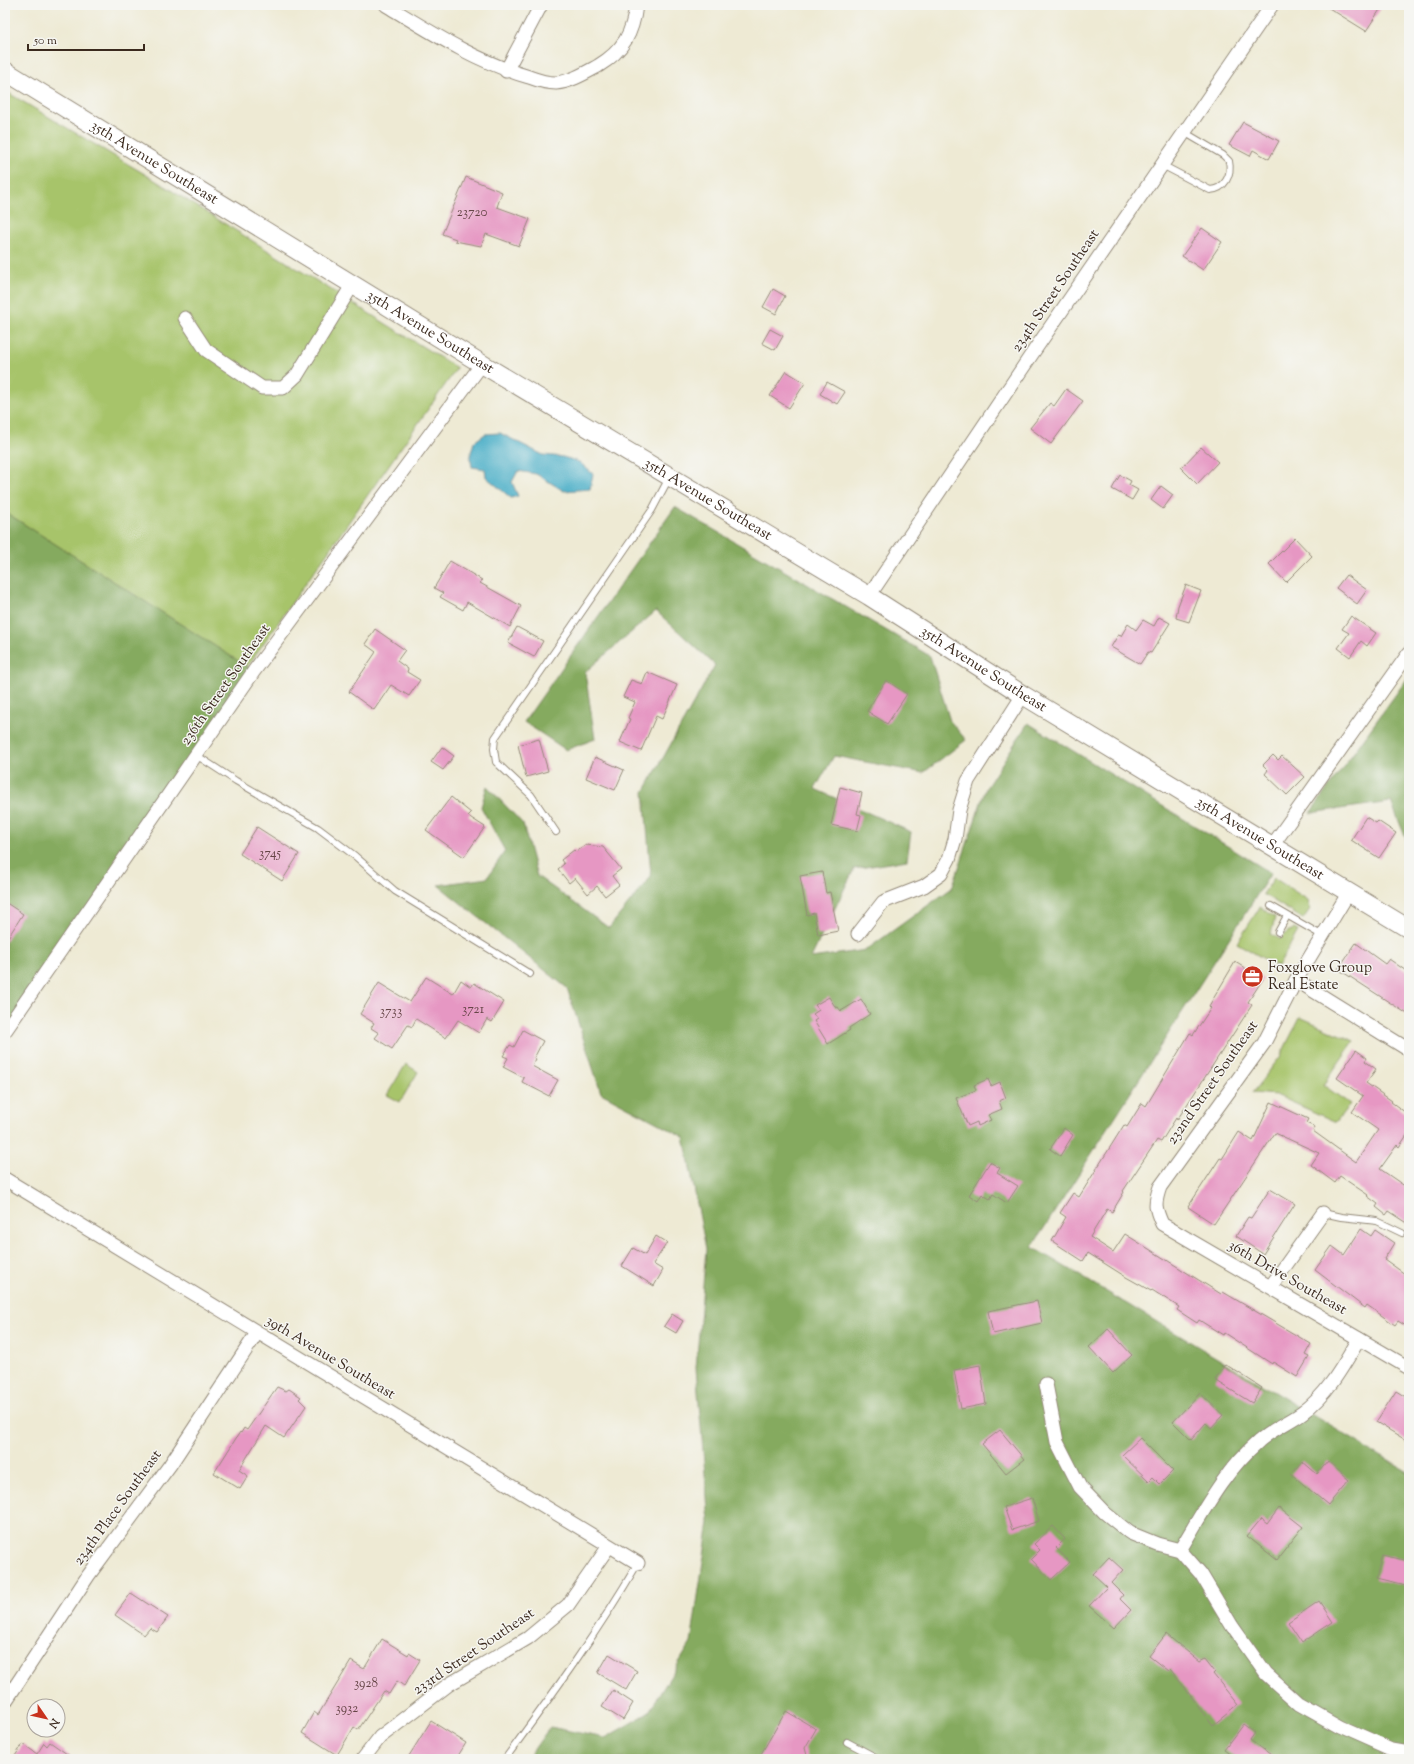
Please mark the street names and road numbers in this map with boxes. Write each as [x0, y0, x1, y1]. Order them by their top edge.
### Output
street label: 35th Avenue Southeast [86, 115, 222, 210]
street label: 234th Street Southeast [1007, 225, 1105, 357]
street label: 35th Avenue Southeast [362, 285, 498, 379]
street label: 35th Avenue Southeast [640, 453, 776, 546]
street label: 236th Street Southeast [176, 620, 276, 750]
street label: 35th Avenue Southeast [916, 621, 1051, 717]
street label: 35th Avenue Southeast [1192, 792, 1328, 885]
street label: 232nd Street Southeast [1162, 1017, 1264, 1149]
street label: 36th Drive Southeast [1224, 1235, 1350, 1321]
street label: 39th Avenue Southeast [261, 1311, 399, 1405]
street label: 234th Place Southeast [69, 1446, 167, 1570]
street label: 233rd Street Southeast [409, 1603, 539, 1701]

